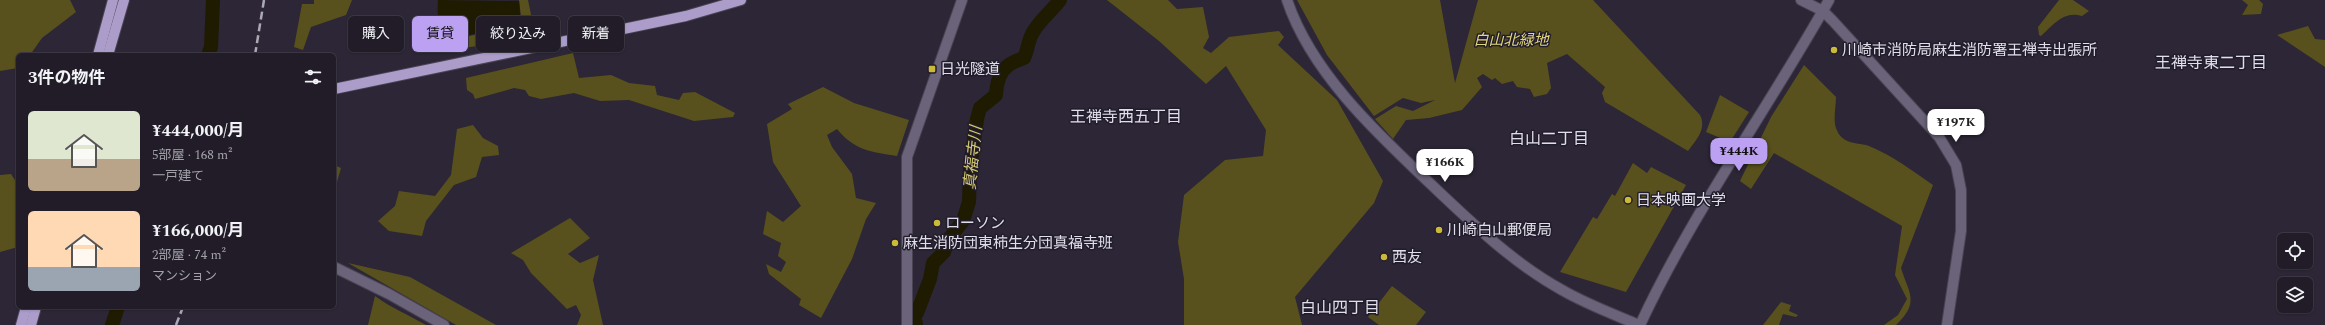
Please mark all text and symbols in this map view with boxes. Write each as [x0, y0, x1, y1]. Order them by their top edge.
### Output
chip: 購入 [348, 16, 404, 52]
chip: 賃貸 [412, 16, 468, 52]
chip: 絞り込み [476, 16, 560, 52]
chip: 新着 [568, 16, 624, 52]
park label: 白山北緑地 [1473, 29, 1550, 52]
place label: 川崎市消防局麻生消防署王禅寺出張所 [1842, 39, 2097, 62]
marker: 川崎市消防局麻生消防署王禅寺出張所 [1829, 45, 1839, 55]
district label: 王禅寺東二丁目 [2155, 51, 2267, 75]
place label: 日光隧道 [940, 58, 1000, 81]
marker: 日光隧道 [927, 64, 937, 74]
text: 3件の物件 [28, 65, 106, 91]
icon: filters [302, 66, 324, 88]
district label: 王禅寺西五丁目 [1070, 105, 1182, 129]
pin: ¥197K [1928, 109, 1984, 143]
text: ¥197K [1936, 112, 1976, 132]
text: ¥444,000/月 [152, 118, 245, 144]
water label: 真福寺川 [958, 123, 988, 191]
icon: home [60, 127, 108, 175]
district label: 白山二丁目 [1509, 127, 1589, 151]
pin: ¥444K [1711, 138, 1767, 172]
text: ¥444K [1719, 141, 1759, 161]
text: 5部屋 · 168 m² [152, 145, 232, 165]
pin: ¥166K [1417, 149, 1473, 183]
text: ¥166K [1425, 152, 1465, 172]
text: 一戸建て [152, 166, 204, 186]
place label: 日本映画大学 [1636, 189, 1726, 212]
marker: 日本映画大学 [1623, 195, 1633, 205]
place label: ローソン [945, 212, 1005, 235]
text: ¥166,000/月 [152, 218, 245, 244]
marker: ローソン [932, 218, 942, 228]
place label: 川崎白山郵便局 [1447, 219, 1552, 242]
marker: 川崎白山郵便局 [1434, 225, 1444, 235]
icon: home [60, 227, 108, 275]
place label: 麻生消防団東柿生分団真福寺班 [903, 232, 1113, 255]
map controls [2277, 233, 2313, 313]
button: locate [2277, 233, 2313, 269]
marker: 麻生消防団東柿生分団真福寺班 [890, 238, 900, 248]
text: 2部屋 · 74 m² [152, 245, 226, 265]
place label: 西友 [1392, 246, 1422, 269]
marker: 西友 [1379, 252, 1389, 262]
text: マンション [152, 266, 217, 286]
button: layers [2277, 277, 2313, 313]
district label: 白山四丁目 [1300, 296, 1380, 320]

